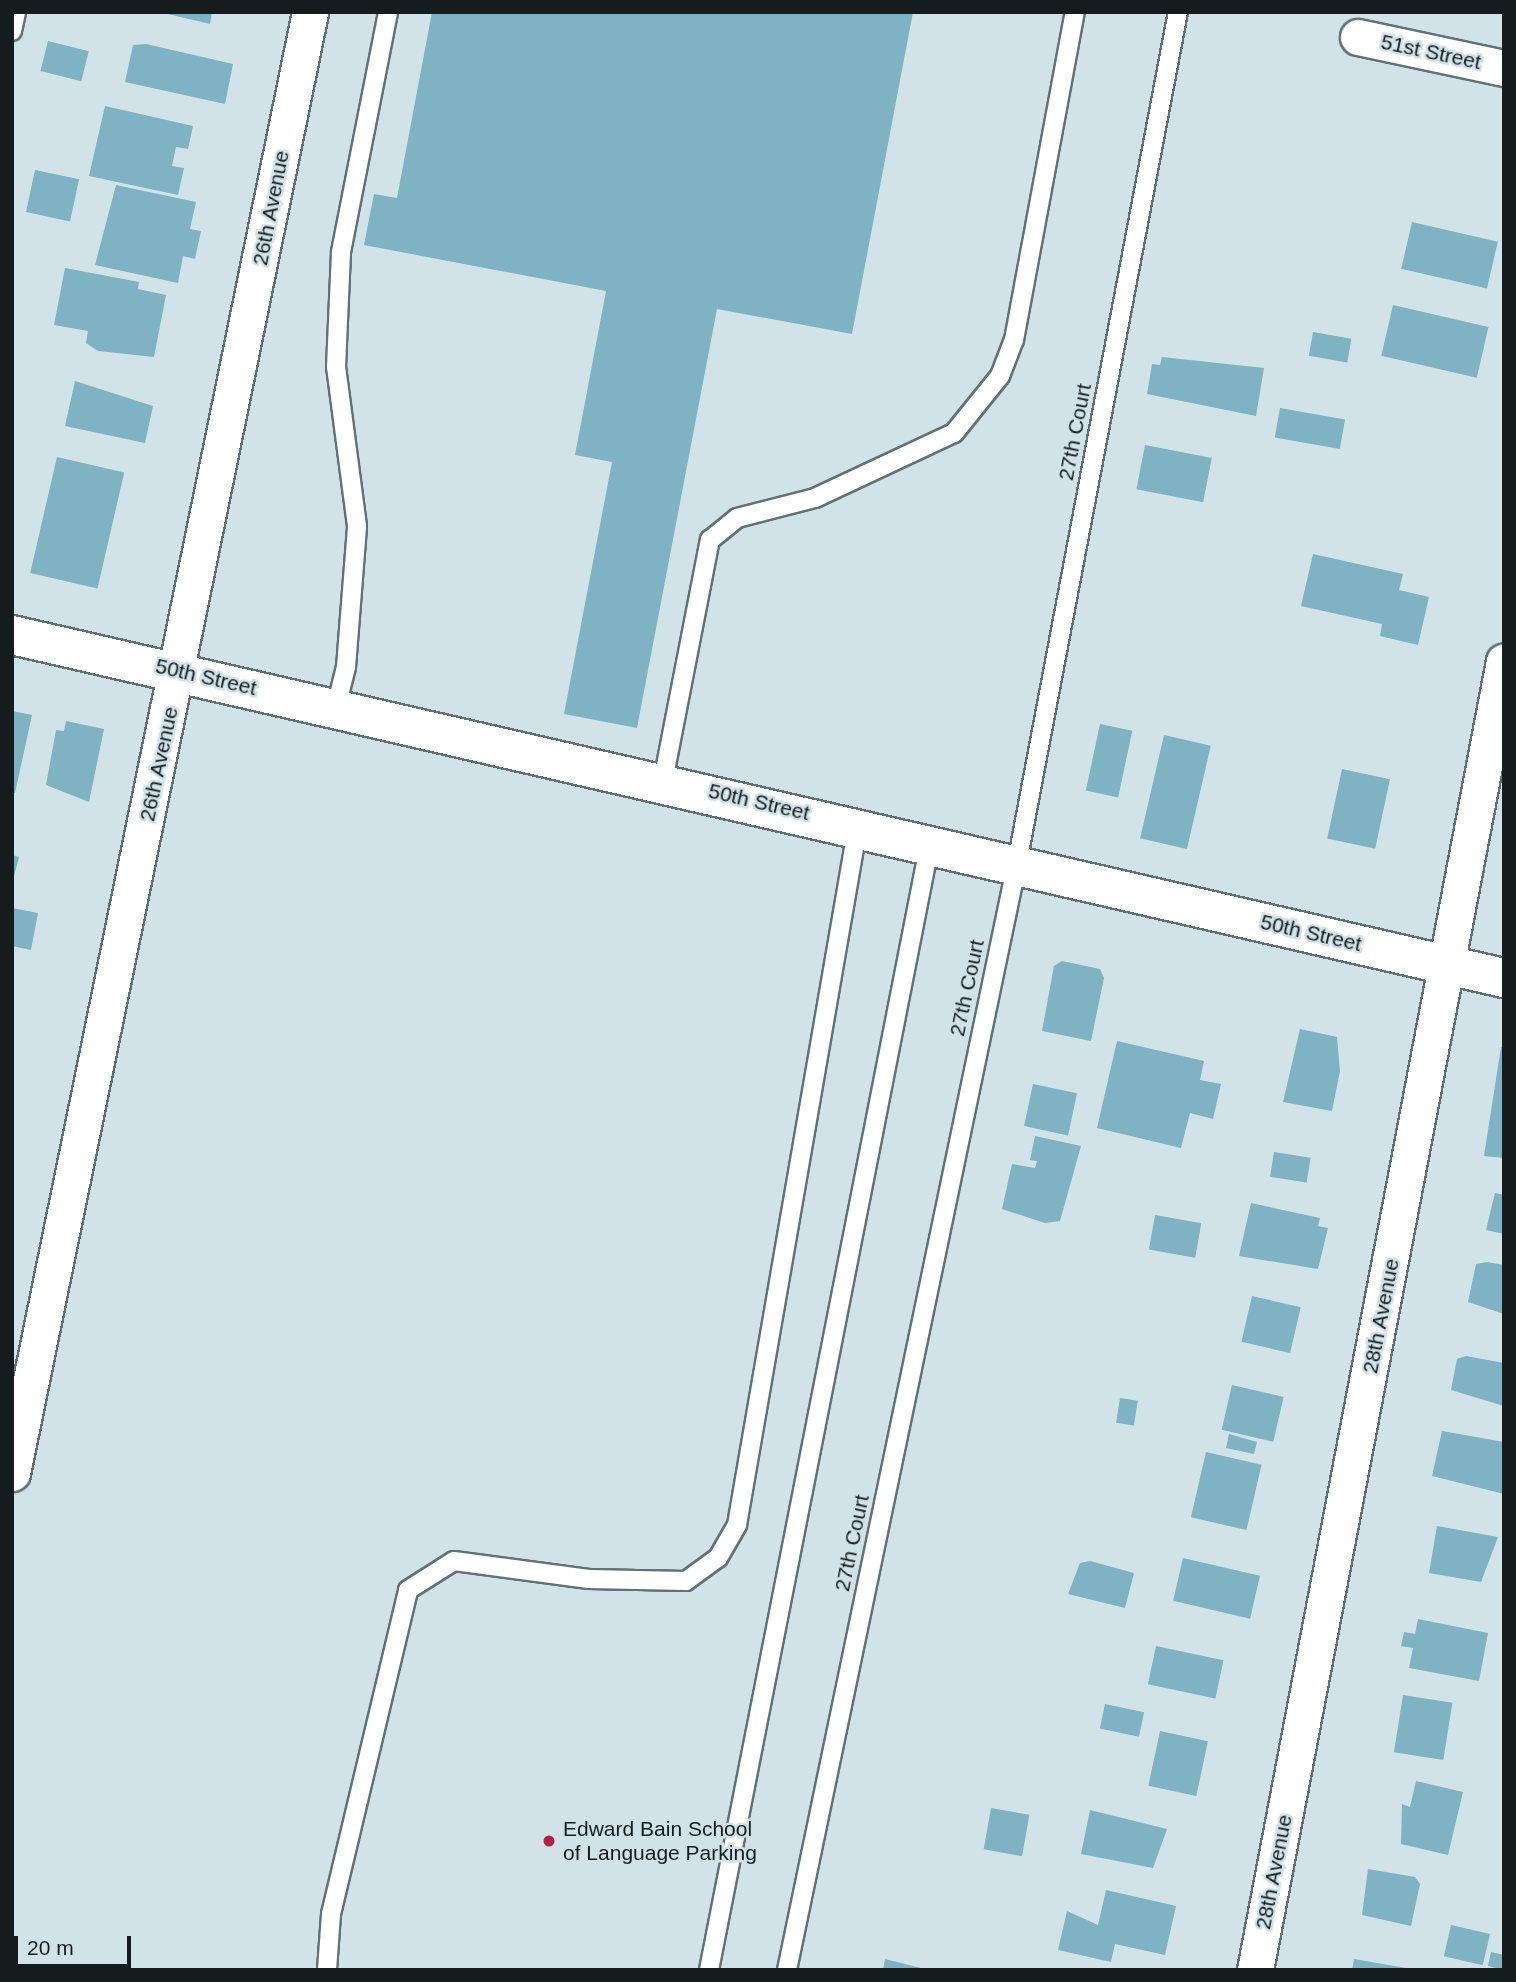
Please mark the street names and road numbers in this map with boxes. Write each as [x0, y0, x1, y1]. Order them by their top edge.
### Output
street label: 51st Street [1379, 29, 1483, 75]
street label: 26th Avenue [247, 148, 295, 268]
street label: 27th Court [1053, 381, 1097, 483]
street label: 50th Street [153, 653, 259, 701]
street label: 26th Avenue [134, 704, 184, 824]
street label: 50th Street [706, 778, 812, 826]
street label: 50th Street [1258, 909, 1364, 957]
street label: 27th Court [944, 937, 990, 1039]
street label: 28th Avenue [1357, 1256, 1405, 1376]
street label: 27th Court [829, 1492, 875, 1594]
street label: 28th Avenue [1250, 1812, 1298, 1932]

